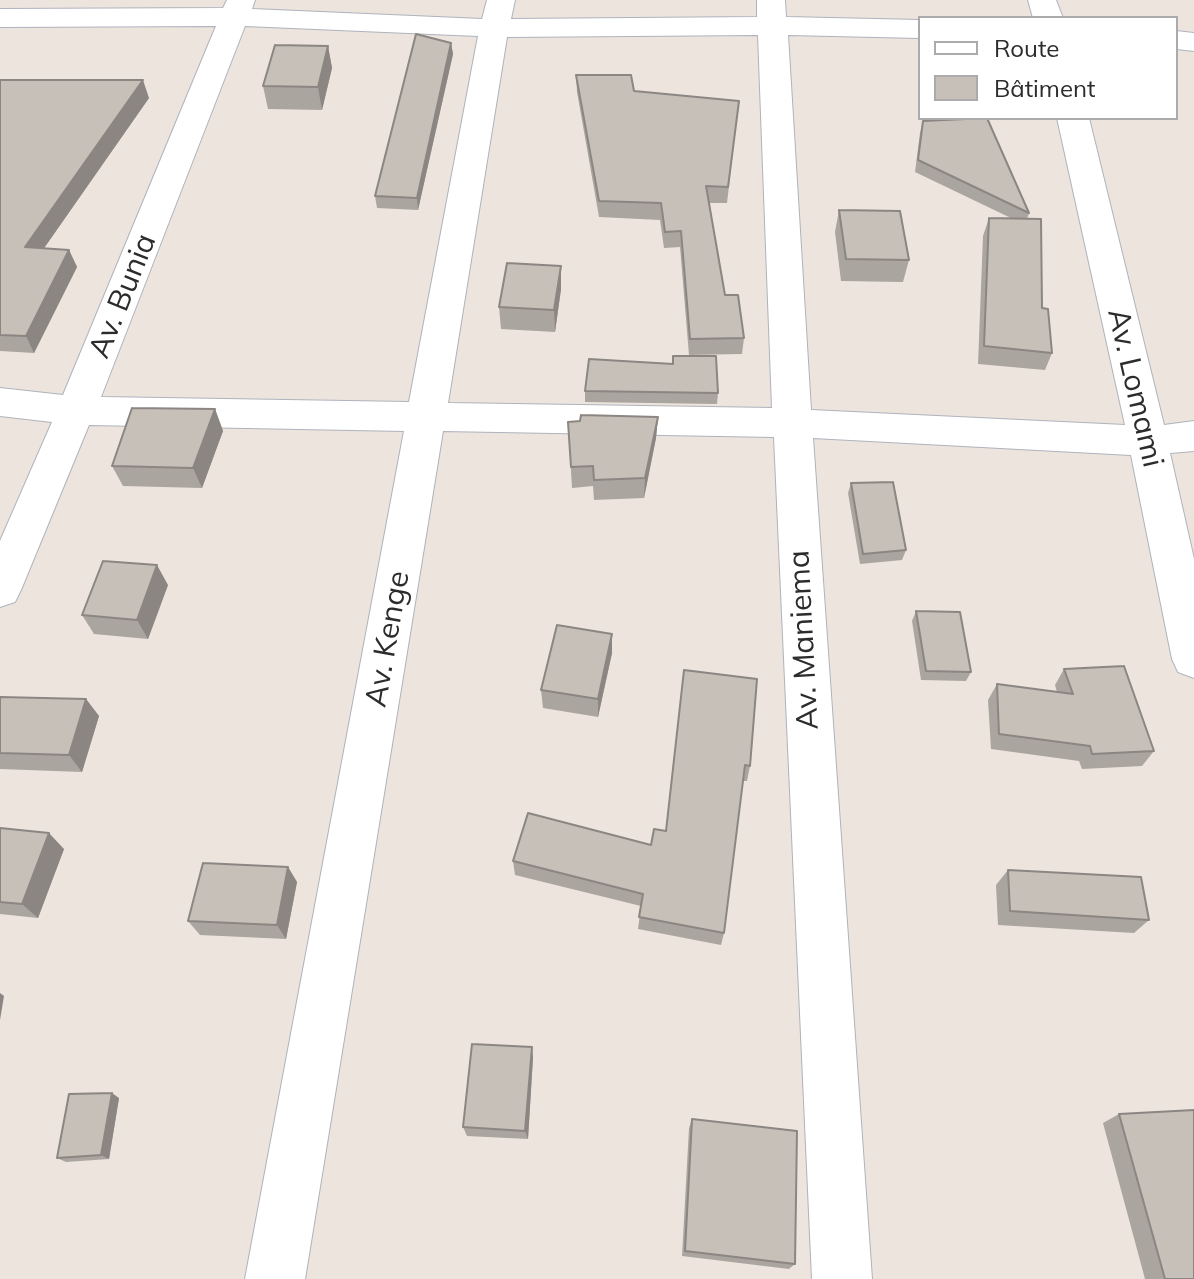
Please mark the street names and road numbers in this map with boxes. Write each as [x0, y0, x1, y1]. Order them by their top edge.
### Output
street label: Av. Bunia [82, 229, 164, 363]
street label: Av. Lomami [1099, 305, 1171, 471]
street label: Av. Maniema [781, 549, 827, 731]
street label: Av. Kenge [358, 568, 418, 710]

